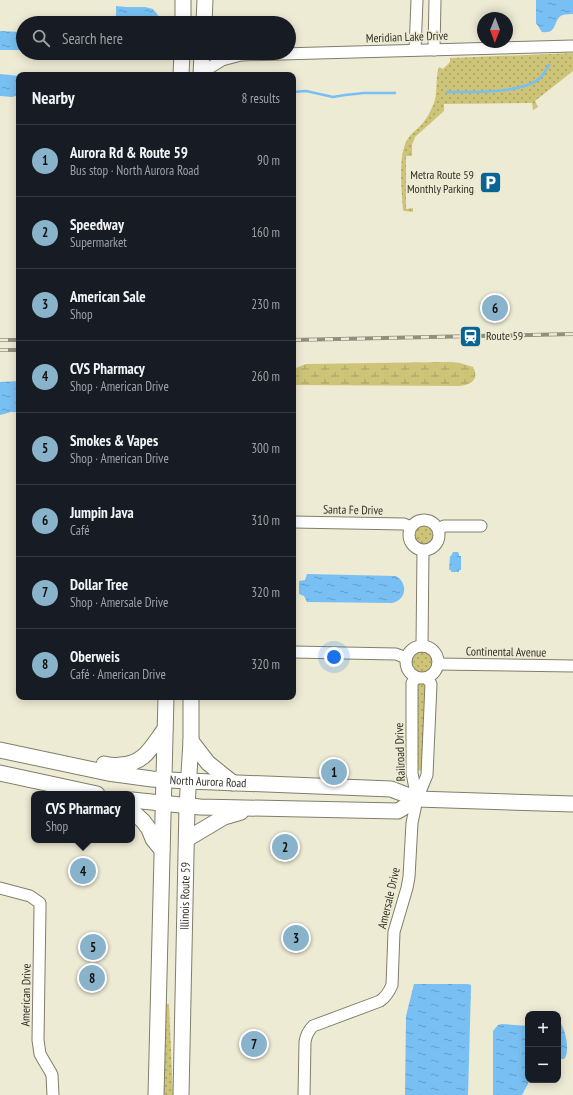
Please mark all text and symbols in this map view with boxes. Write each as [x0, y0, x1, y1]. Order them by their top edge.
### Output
north arrow [477, 12, 513, 48]
search box [16, 16, 296, 60]
icon: search [30, 27, 52, 49]
street label: Meridian Lake Drive [366, 28, 448, 45]
text: Search here [62, 29, 123, 48]
text: Nearby [32, 87, 75, 109]
text: 8 results [241, 90, 280, 107]
text: Aurora Rd & Route 59 [70, 143, 188, 162]
text: 1 [42, 152, 48, 169]
text: 90 m [257, 152, 280, 169]
text: Bus stop · North Aurora Road [70, 162, 199, 179]
place label: Metra Route 59 Monthly Parking [407, 167, 474, 196]
parking icon: Metra Route 59 Monthly Parking [477, 169, 503, 195]
text: Speedway [70, 215, 124, 234]
text: 2 [42, 224, 48, 241]
text: 160 m [251, 224, 280, 241]
text: Supermarket [70, 234, 127, 251]
text: American Sale [70, 287, 146, 306]
pin: 6 [482, 293, 508, 323]
text: 3 [42, 296, 48, 313]
text: 230 m [251, 296, 280, 313]
text: Shop [70, 306, 93, 323]
station icon: Route 59 [457, 323, 483, 349]
place label: Route 59 [486, 328, 523, 343]
text: CVS Pharmacy [70, 359, 145, 378]
text: 4 [42, 368, 48, 385]
text: 260 m [251, 368, 280, 385]
text: Shop · American Drive [70, 378, 169, 395]
text: Smokes & Vapes [70, 431, 158, 450]
text: 5 [42, 440, 48, 457]
text: 300 m [251, 440, 280, 457]
text: Shop · American Drive [70, 450, 169, 467]
street label: Santa Fe Drive [323, 501, 383, 518]
text: Jumpin Java [70, 503, 134, 522]
text: 6 [42, 512, 48, 529]
text: 310 m [251, 512, 280, 529]
text: Café [70, 522, 90, 539]
text: Dollar Tree [70, 575, 128, 594]
text: 7 [42, 584, 48, 601]
text: 320 m [251, 584, 280, 601]
text: Shop · Amersale Drive [70, 594, 168, 611]
street label: Continental Avenue [466, 643, 546, 660]
text: Oberweis [70, 647, 120, 666]
your location [324, 647, 344, 667]
text: 8 [42, 656, 48, 673]
text: 320 m [251, 656, 280, 673]
text: Café · American Drive [70, 666, 166, 683]
street label: Railroad Drive [391, 722, 408, 782]
pin: 1 [321, 757, 347, 787]
street label: North Aurora Road [169, 772, 247, 790]
popup [31, 791, 135, 843]
text: CVS Pharmacy [46, 799, 120, 818]
text: Shop [46, 818, 68, 835]
pin: 2 [272, 832, 298, 862]
pin: 4 [70, 856, 96, 886]
street label: Illinois Route 59 [176, 862, 193, 930]
street label: Amersale Drive [374, 866, 403, 930]
pin: 3 [283, 923, 309, 953]
pin: 5 [80, 932, 106, 962]
street label: American Drive [17, 963, 34, 1027]
pin: 8 [79, 963, 105, 993]
map controls [525, 1011, 561, 1083]
button: + [525, 1011, 561, 1047]
pin: 7 [241, 1029, 267, 1059]
button: − [525, 1047, 561, 1083]

